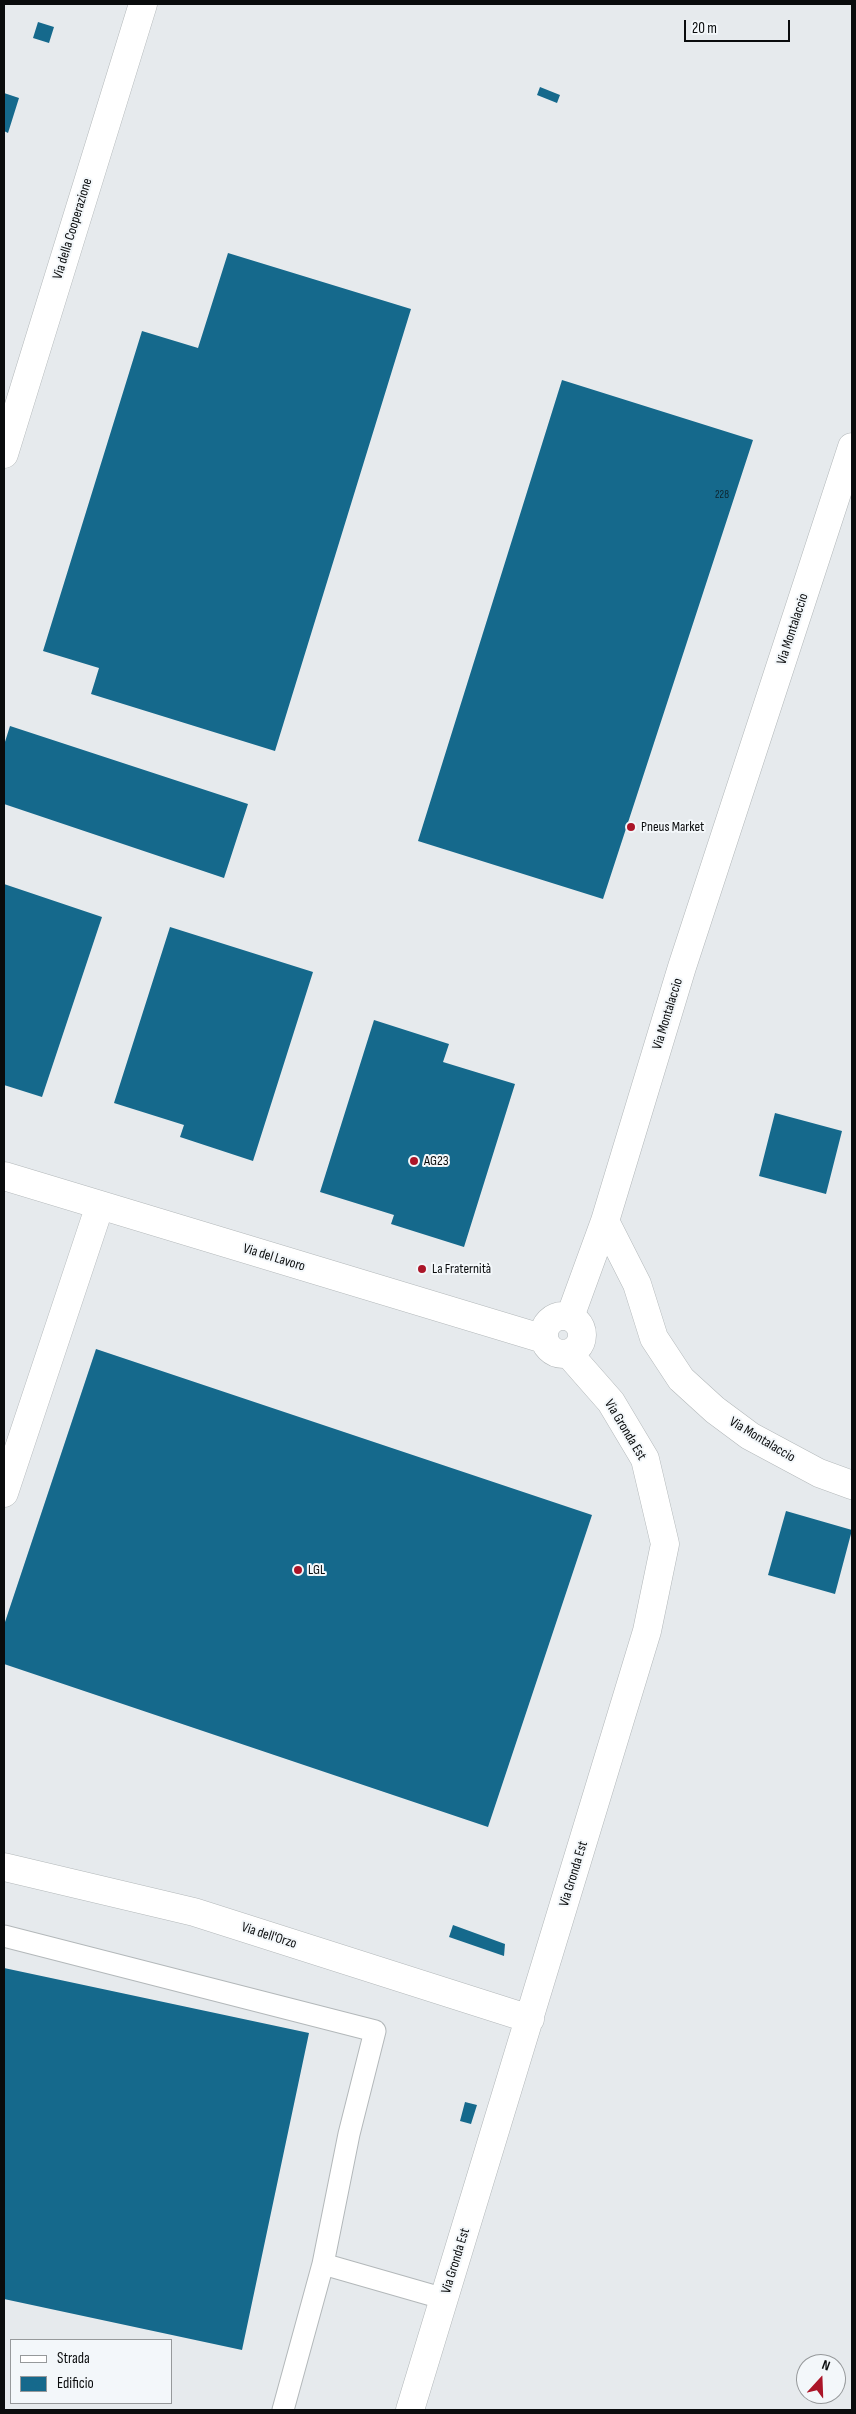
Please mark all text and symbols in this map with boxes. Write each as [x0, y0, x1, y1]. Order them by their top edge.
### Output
scale bar [686, 10, 792, 42]
text: 20 m [692, 19, 717, 38]
street label: Via della Cooperazione [50, 176, 96, 282]
house number: 228 [715, 488, 729, 502]
street label: Via Montalaccio [774, 591, 812, 667]
place label: Pneus Market [641, 819, 704, 835]
marker: Pneus Market [625, 821, 637, 833]
street label: Via Montalaccio [649, 976, 687, 1052]
place label: AG23 [424, 1153, 449, 1169]
marker: AG23 [408, 1155, 420, 1167]
street label: Via del Lavoro [241, 1241, 307, 1275]
place label: La Fraternità [432, 1261, 491, 1277]
marker: La Fraternità [416, 1263, 428, 1275]
street label: Via Gronda Est [600, 1397, 650, 1463]
street label: Via Montalaccio [726, 1414, 798, 1466]
place label: LGL [308, 1562, 325, 1578]
marker: LGL [292, 1564, 304, 1576]
street label: Via Gronda Est [556, 1839, 592, 1909]
street label: Via dell'Orzo [239, 1919, 299, 1953]
street label: Via Gronda Est [438, 2226, 474, 2296]
legend [10, 2339, 172, 2404]
text: Strada [57, 2349, 90, 2368]
north arrow [796, 2354, 846, 2404]
text: N [820, 2356, 832, 2375]
text: Edificio [57, 2374, 94, 2393]

